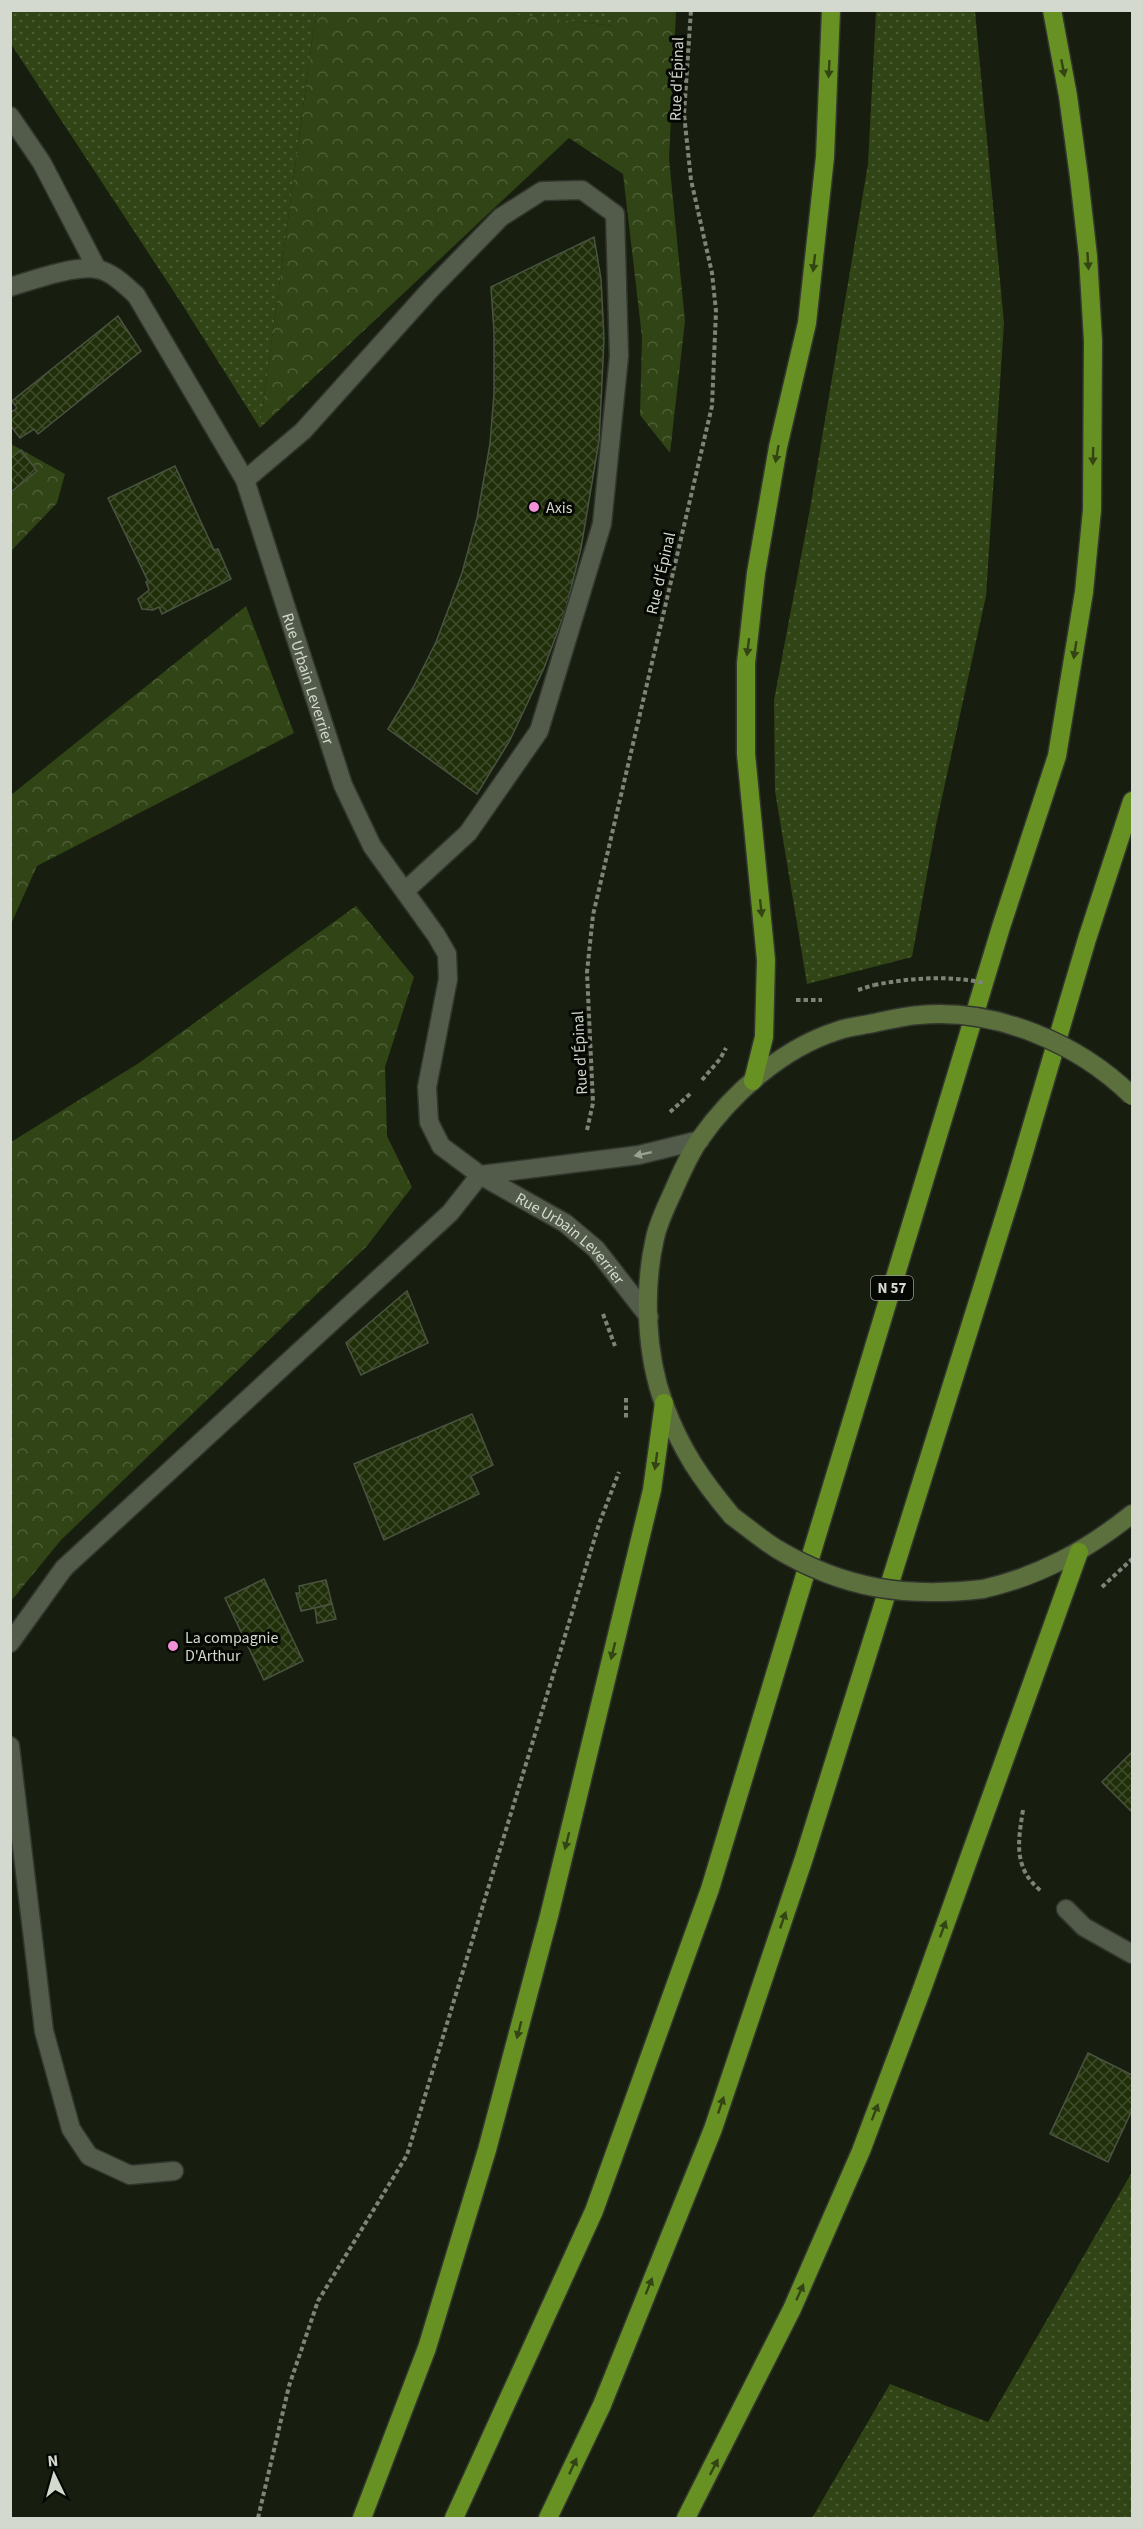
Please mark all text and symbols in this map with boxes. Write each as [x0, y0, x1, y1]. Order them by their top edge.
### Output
street label: Rue d'Épinal [665, 37, 689, 121]
one-way arrow [825, 59, 834, 78]
one-way arrow [1059, 59, 1068, 78]
one-way arrow [1083, 252, 1093, 271]
one-way arrow [810, 254, 819, 273]
one-way arrow [772, 445, 781, 464]
one-way arrow [1088, 447, 1098, 466]
place label: Axis [546, 497, 573, 519]
marker: Axis [527, 500, 541, 514]
street label: Rue d'Épinal [641, 530, 681, 617]
street label: Rue Urbain Leverrier [276, 610, 339, 748]
one-way arrow [743, 638, 753, 657]
one-way arrow [1070, 641, 1079, 660]
one-way arrow [756, 898, 766, 917]
street label: Rue d'Épinal [567, 1010, 593, 1095]
one-way arrow [633, 1150, 652, 1159]
street label: Rue Urbain Leverrier [511, 1187, 630, 1290]
road number: N 57 [871, 1276, 913, 1300]
one-way arrow [651, 1452, 660, 1471]
place label: La compagnie D'Arthur [185, 1627, 278, 1667]
marker: La compagnie D'Arthur [166, 1639, 180, 1653]
one-way arrow [608, 1642, 617, 1661]
one-way arrow [562, 1832, 572, 1850]
one-way arrow [779, 1911, 788, 1929]
one-way arrow [939, 1920, 949, 1938]
one-way arrow [514, 2021, 523, 2039]
one-way arrow [716, 2096, 726, 2114]
one-way arrow [871, 2103, 881, 2121]
one-way arrow [645, 2277, 655, 2295]
one-way arrow [795, 2283, 804, 2300]
north arrow [24, 2445, 84, 2505]
text: N [47, 2450, 59, 2472]
one-way arrow [568, 2457, 577, 2474]
one-way arrow [709, 2458, 719, 2475]

